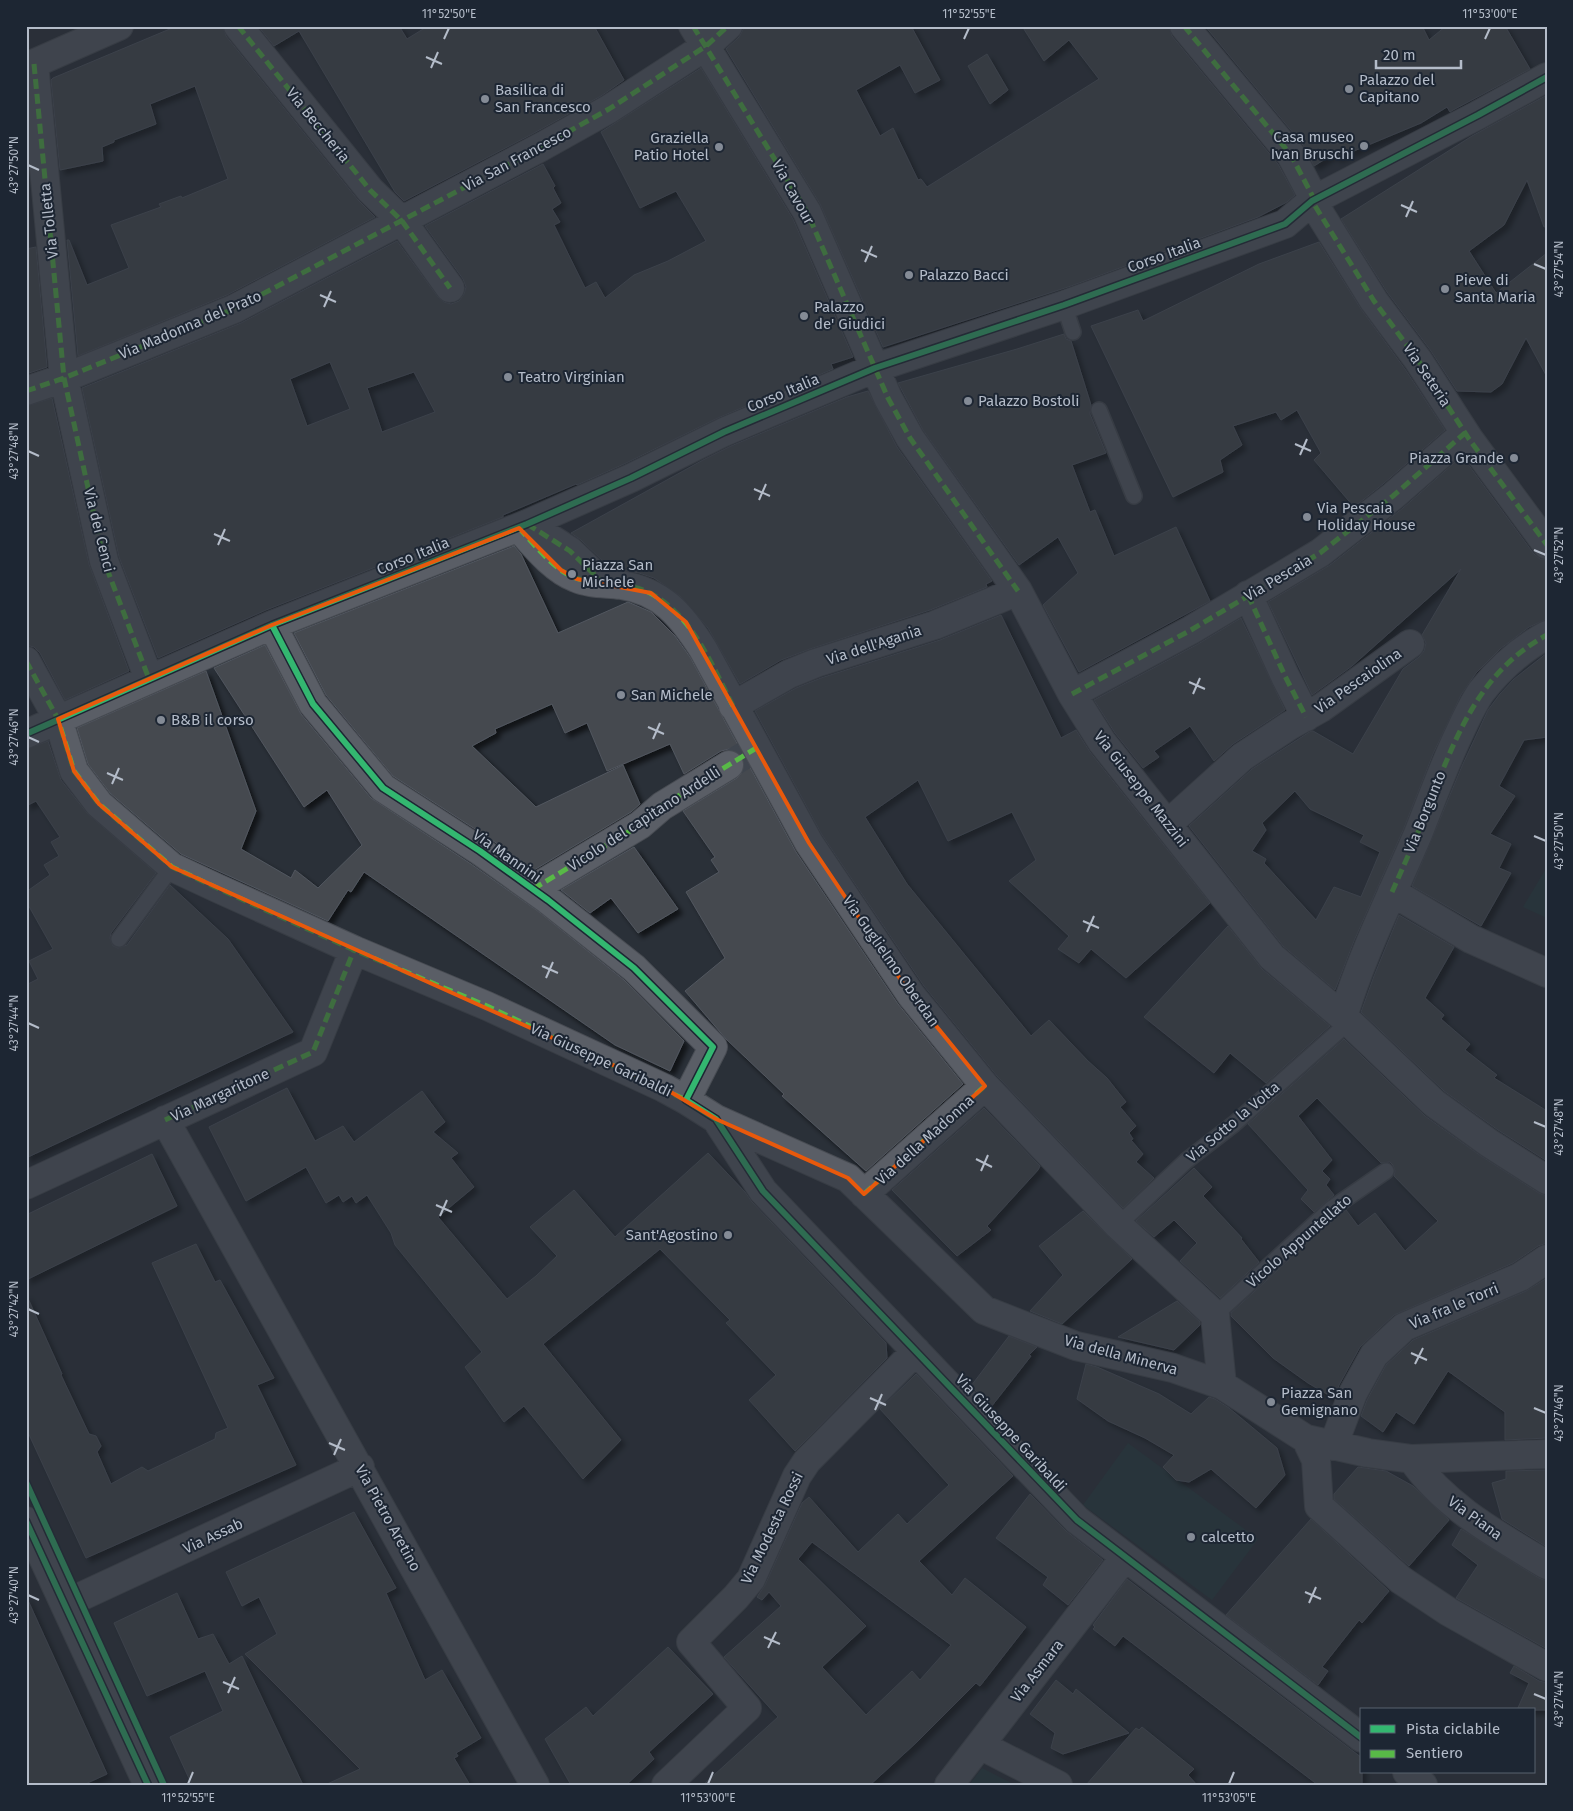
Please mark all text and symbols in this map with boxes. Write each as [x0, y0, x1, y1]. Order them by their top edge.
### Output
text: 11°52'50"E [422, 7, 476, 21]
text: 11°52'55"E [942, 7, 996, 21]
text: 11°53'00"E [1462, 7, 1518, 21]
scale bar [1376, 38, 1460, 70]
text: 20 m [1383, 46, 1416, 64]
place label: Palazzo del Capitano [1359, 71, 1435, 106]
place label: Basilica di San Francesco [495, 81, 591, 116]
marker: Palazzo del Capitano [1343, 83, 1355, 95]
street label: Via Beccheria [282, 84, 354, 166]
marker: Basilica di San Francesco [479, 93, 491, 105]
street label: Via San Francesco [460, 123, 574, 195]
place label: Casa museo Ivan Bruschi [1271, 128, 1354, 163]
place label: Graziella Patio Hotel [634, 129, 710, 164]
text: 43°27'50"N [7, 136, 21, 194]
marker: Casa museo Ivan Bruschi [1358, 140, 1370, 152]
marker: Graziella Patio Hotel [713, 141, 725, 153]
street label: Via Cavour [768, 156, 818, 228]
street label: Via Tolletta [36, 182, 62, 260]
street label: Corso Italia [1125, 233, 1203, 277]
text: 43°27'54"N [1552, 240, 1566, 298]
place label: Palazzo Bacci [919, 266, 1009, 284]
marker: Palazzo Bacci [903, 269, 915, 281]
place label: Pieve di Santa Maria [1455, 271, 1536, 306]
marker: Pieve di Santa Maria [1439, 283, 1451, 295]
street label: Via Madonna del Prato [116, 287, 264, 363]
place label: Palazzo de' Giudici [814, 298, 885, 333]
marker: Palazzo de' Giudici [798, 310, 810, 322]
street label: Via Seteria [1399, 340, 1455, 410]
place label: Teatro Virginian [518, 368, 625, 386]
street label: Corso Italia [744, 370, 822, 416]
marker: Teatro Virginian [502, 371, 514, 383]
place label: Palazzo Bostoli [978, 392, 1080, 410]
marker: Palazzo Bostoli [962, 395, 974, 407]
text: 43°27'48"N [7, 422, 21, 480]
place label: Piazza Grande [1409, 449, 1504, 467]
marker: Piazza Grande [1508, 452, 1520, 464]
street label: Via dei Cenci [80, 486, 118, 574]
place label: Via Pescaia Holiday House [1317, 499, 1416, 534]
marker: Via Pescaia Holiday House [1301, 511, 1313, 523]
text: 43°27'52"N [1552, 526, 1566, 584]
street label: Corso Italia [374, 533, 452, 579]
street label: Via Pescaia [1241, 551, 1315, 605]
place label: Piazza San Michele [582, 556, 653, 591]
marker: Piazza San Michele [566, 568, 578, 580]
street label: Via dell'Agania [824, 621, 924, 669]
street label: Via Pescaiolina [1311, 644, 1405, 718]
place label: San Michele [631, 686, 713, 704]
marker: San Michele [615, 689, 627, 701]
text: 43°27'46"N [7, 708, 21, 766]
place label: B&B il corso [171, 711, 254, 729]
marker: B&B il corso [155, 714, 167, 726]
street label: Via Giuseppe Mazzini [1090, 727, 1192, 851]
street label: Vicolo del capitano Ardelli [564, 763, 724, 875]
street label: Via Borgunto [1400, 768, 1450, 856]
text: 43°27'50"N [1552, 812, 1566, 870]
street label: Via Mannini [469, 826, 545, 886]
street label: Via Guglielmo Oberdan [839, 892, 943, 1030]
text: 43°27'44"N [7, 994, 21, 1052]
street label: Via Giuseppe Garibaldi [527, 1019, 675, 1101]
street label: Via Margaritone [168, 1064, 272, 1126]
street label: Via Sotto la Volta [1183, 1078, 1283, 1166]
street label: Via della Madonna [872, 1091, 978, 1189]
text: 43°27'48"N [1552, 1098, 1566, 1156]
street label: Vicolo Appuntellato [1243, 1190, 1355, 1292]
place label: Sant'Agostino [626, 1226, 718, 1244]
marker: Sant'Agostino [722, 1229, 734, 1241]
street label: Via fra le Torri [1407, 1279, 1501, 1333]
text: 43°27'42"N [7, 1281, 21, 1337]
street label: Via della Minerva [1062, 1331, 1180, 1379]
street label: Via Giuseppe Garibaldi [952, 1370, 1070, 1496]
place label: Piazza San Gemignano [1281, 1384, 1358, 1419]
text: 43°27'46"N [1552, 1384, 1566, 1442]
marker: Piazza San Gemignano [1265, 1396, 1277, 1408]
street label: Via Pietro Aretino [351, 1462, 425, 1574]
street label: Via Modesta Rossi [737, 1469, 807, 1587]
street label: Via Piana [1444, 1492, 1506, 1544]
street label: Via Assab [180, 1514, 246, 1558]
place label: calcetto [1201, 1528, 1255, 1546]
marker: calcetto [1185, 1531, 1197, 1543]
text: 43°27'40"N [7, 1566, 21, 1624]
street label: Via Asmara [1007, 1636, 1067, 1706]
text: 43°27'44"N [1552, 1670, 1566, 1728]
legend [1360, 1708, 1536, 1774]
text: Pista ciclabile [1406, 1720, 1500, 1738]
text: Sentiero [1406, 1744, 1463, 1762]
text: 11°52'55"E [161, 1791, 215, 1805]
text: 11°53'00"E [680, 1791, 736, 1805]
text: 11°53'05"E [1202, 1791, 1256, 1805]

